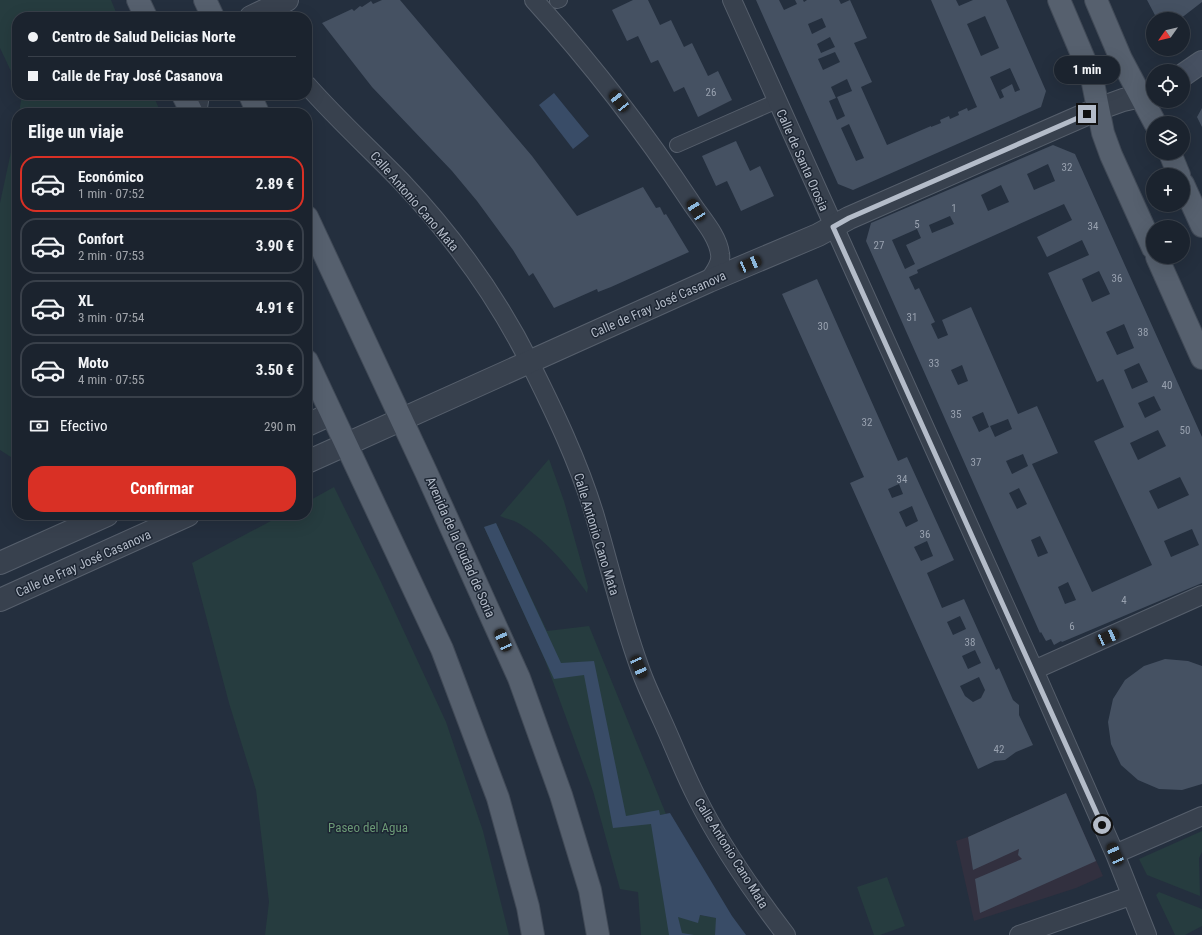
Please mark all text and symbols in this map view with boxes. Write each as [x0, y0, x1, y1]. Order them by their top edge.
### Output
north arrow [1146, 12, 1190, 56]
map controls [1146, 12, 1190, 264]
text: Centro de Salud Delicias Norte [52, 28, 236, 46]
callout: 1 min [1054, 56, 1120, 84]
text: 1 min [1073, 62, 1101, 77]
button: locate [1146, 64, 1190, 108]
text: Calle de Fray José Casanova [52, 67, 223, 85]
house number: 26 [706, 86, 716, 99]
car [607, 88, 631, 114]
route end [1078, 105, 1096, 123]
street label: Calle de Santa Orosia [773, 107, 832, 213]
button: layers [1146, 116, 1190, 160]
text: Elige un viaje [28, 121, 124, 142]
street label: Calle Antonio Cano Mata [367, 148, 462, 254]
house number: 32 [1062, 161, 1072, 174]
icon: car [30, 166, 66, 202]
text: Económico [78, 168, 144, 186]
button: + [1146, 168, 1190, 212]
text: 2.89 € [256, 175, 294, 193]
text: 1 min · 07:52 [78, 186, 144, 201]
car [684, 197, 708, 223]
house number: 1 [951, 202, 957, 215]
house number: 5 [914, 218, 920, 231]
house number: 34 [1088, 220, 1099, 233]
button: − [1146, 220, 1190, 264]
icon: car [30, 228, 66, 264]
text: Confort [78, 230, 124, 248]
text: 3.90 € [256, 237, 294, 255]
house number: 27 [874, 239, 884, 252]
text: 2 min · 07:53 [78, 248, 144, 263]
car [737, 254, 763, 274]
street label: Calle de Fray José Casanova [588, 268, 728, 341]
house number: 36 [1112, 272, 1122, 285]
icon: car [30, 290, 66, 326]
text: XL [78, 292, 94, 310]
text: 4.91 € [256, 299, 294, 317]
text: 3 min · 07:54 [78, 310, 144, 325]
house number: 31 [907, 311, 917, 324]
house number: 30 [818, 320, 828, 333]
house number: 38 [1138, 326, 1148, 339]
icon: car [30, 352, 66, 388]
text: Moto [78, 354, 109, 372]
house number: 33 [929, 357, 939, 370]
text: 3.50 € [256, 361, 294, 379]
text: 4 min · 07:55 [78, 372, 144, 387]
house number: 40 [1162, 379, 1172, 392]
house number: 35 [951, 408, 961, 421]
icon: cash [28, 415, 50, 437]
house number: 32 [862, 416, 872, 429]
text: Efectivo [60, 417, 108, 435]
text: 290 m [264, 419, 296, 434]
house number: 50 [1180, 424, 1190, 437]
house number: 37 [971, 456, 981, 469]
button: Confirmar [28, 466, 296, 512]
street label: Calle Antonio Cano Mata [571, 471, 622, 597]
house number: 34 [897, 473, 908, 486]
street label: Avenida de la Ciudad de Soria [423, 475, 498, 620]
street label: Calle de Fray José Casanova [13, 527, 153, 600]
house number: 36 [920, 528, 930, 541]
house number: 4 [1121, 594, 1127, 607]
house number: 6 [1069, 620, 1075, 633]
car [493, 627, 513, 653]
car [1095, 627, 1121, 647]
house number: 38 [965, 636, 975, 649]
car [629, 654, 649, 680]
house number: 42 [994, 743, 1004, 756]
street label: Calle Antonio Cano Mata [692, 795, 772, 911]
route start [1093, 816, 1111, 834]
park label: Paseo del Agua [328, 820, 408, 835]
car [1105, 841, 1125, 867]

